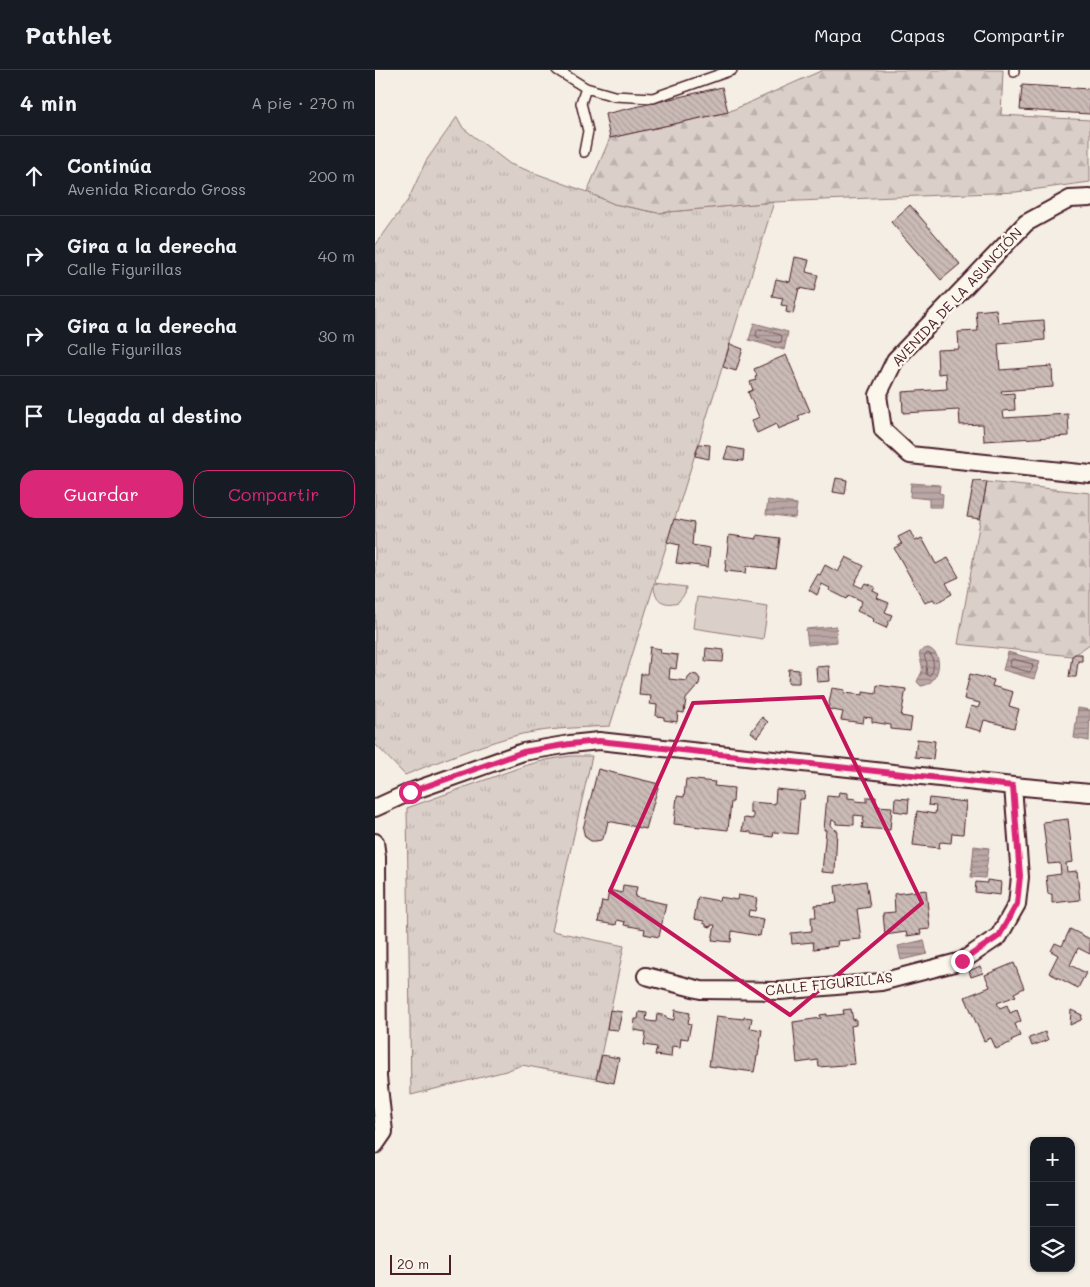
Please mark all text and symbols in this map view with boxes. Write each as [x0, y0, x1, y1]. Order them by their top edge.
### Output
text: Pathlet [25, 19, 112, 50]
text: Mapa [814, 23, 862, 47]
text: Capas [890, 23, 945, 47]
text: Compartir [973, 23, 1065, 47]
text: 4 min [20, 89, 77, 116]
text: A pie · 270 m [251, 92, 355, 113]
text: Continúa [67, 153, 152, 178]
icon: ahead [20, 162, 48, 190]
text: 200 m [308, 165, 355, 186]
text: Avenida Ricardo Gross [67, 178, 246, 199]
street label: AVENIDA DE LA ASUNCIÓN [887, 223, 1026, 370]
text: Gira a la derecha [67, 233, 237, 258]
icon: right [20, 242, 48, 270]
text: 40 m [318, 245, 355, 266]
text: Calle Figurillas [67, 258, 182, 279]
text: Gira a la derecha [67, 313, 237, 338]
icon: right [20, 322, 48, 350]
text: 30 m [318, 325, 355, 346]
text: Calle Figurillas [67, 338, 182, 359]
icon: arrive [20, 402, 48, 430]
text: Llegada al destino [67, 403, 242, 428]
button: Guardar [20, 470, 183, 518]
button: Compartir [193, 470, 355, 518]
route start [399, 781, 422, 804]
route end [951, 950, 974, 973]
street label: CALLE FIGURILLAS [764, 967, 894, 1000]
map controls [1030, 1137, 1075, 1272]
button: + [1030, 1137, 1075, 1182]
button: − [1030, 1182, 1075, 1227]
button: layers [1030, 1227, 1075, 1272]
scale bar [390, 1252, 451, 1275]
text: 20 m [397, 1254, 429, 1273]

